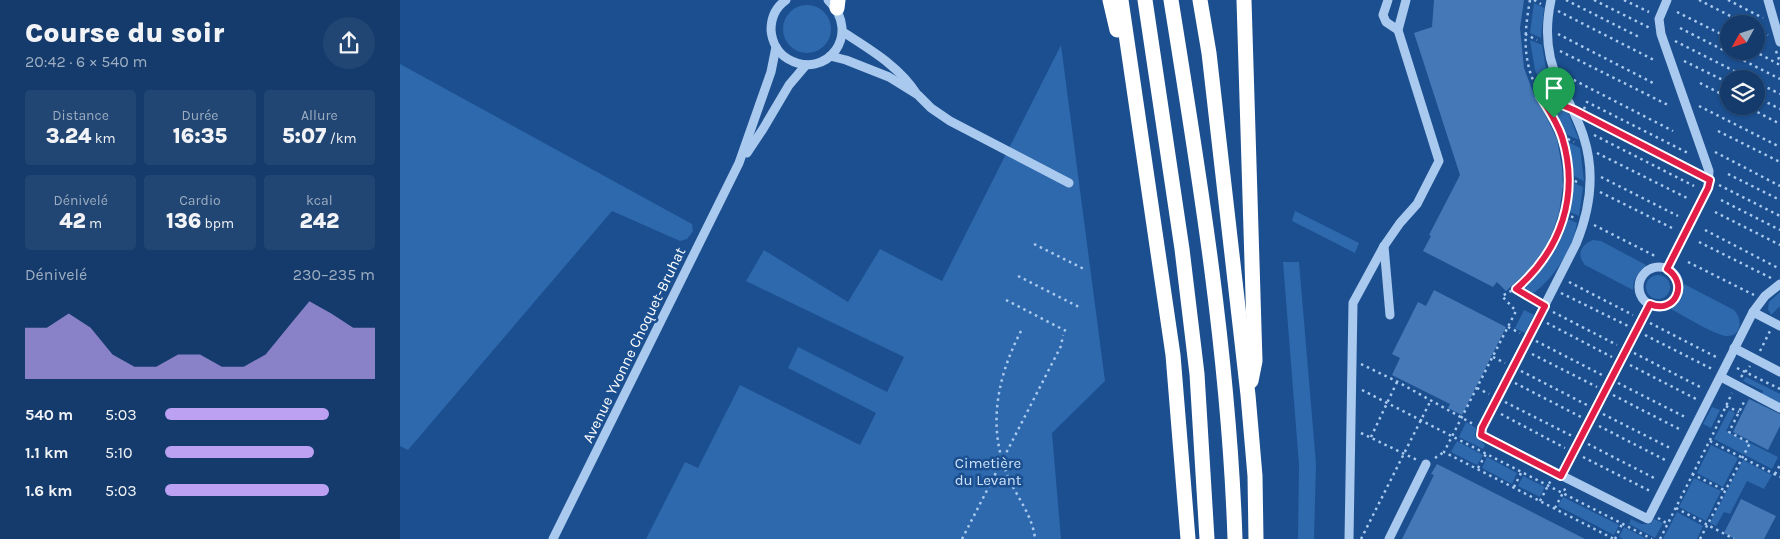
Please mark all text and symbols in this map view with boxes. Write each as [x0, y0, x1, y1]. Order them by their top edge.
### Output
north arrow [1720, 15, 1765, 60]
map controls [1720, 15, 1765, 115]
text: Course du soir [25, 16, 224, 49]
button: share [323, 17, 375, 69]
text: 20:42 · 6 × 540 m [25, 52, 148, 71]
pin [1533, 67, 1575, 118]
button: layers [1720, 70, 1765, 115]
icon: arrive [1540, 74, 1568, 102]
text: Distance [52, 107, 109, 124]
text: Durée [181, 107, 219, 124]
text: Allure [301, 107, 338, 124]
text: 3.24 [46, 124, 91, 148]
text: 16:35 [173, 124, 227, 148]
text: 5:07 [282, 124, 326, 148]
text: km [91, 130, 116, 147]
text: /km [326, 130, 357, 147]
text: Dénivelé [53, 192, 108, 209]
text: Cardio [179, 192, 221, 209]
text: kcal [306, 192, 333, 209]
text: 42 [59, 209, 86, 233]
text: 136 [166, 209, 201, 233]
text: 242 [299, 209, 339, 233]
text: m [86, 215, 102, 232]
text: bpm [201, 215, 234, 232]
street label: Avenue Yvonne Choquet-Bruhat [579, 244, 689, 446]
text: Dénivelé [25, 265, 87, 284]
text: 230–235 m [293, 265, 375, 284]
text: 540 m [25, 405, 73, 424]
text: 5:03 [105, 405, 137, 424]
text: 1.1 km [25, 443, 69, 462]
text: 5:10 [105, 443, 133, 462]
park label: Cimetière du Levant [955, 454, 1022, 489]
text: 1.6 km [25, 481, 73, 500]
text: 5:03 [105, 481, 137, 500]

